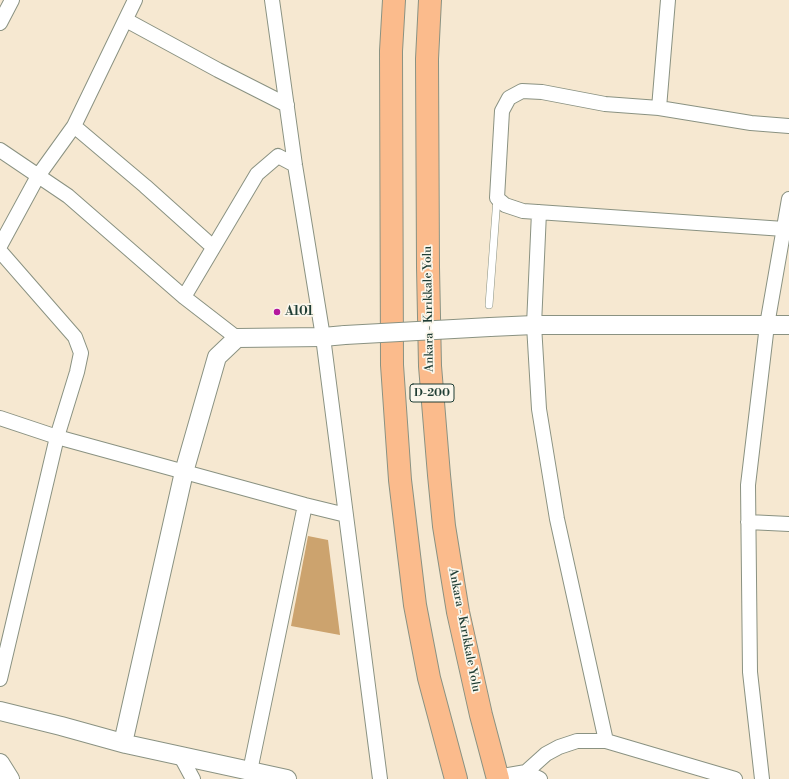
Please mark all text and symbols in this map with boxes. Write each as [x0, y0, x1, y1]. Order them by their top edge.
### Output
street label: Ankara - Kırıkkale Yolu [421, 246, 437, 372]
place label: A101 [285, 305, 313, 319]
marker: A101 [272, 307, 282, 317]
road number: D-200 [410, 384, 454, 402]
street label: Ankara - Kırıkkale Yolu [445, 567, 483, 693]

